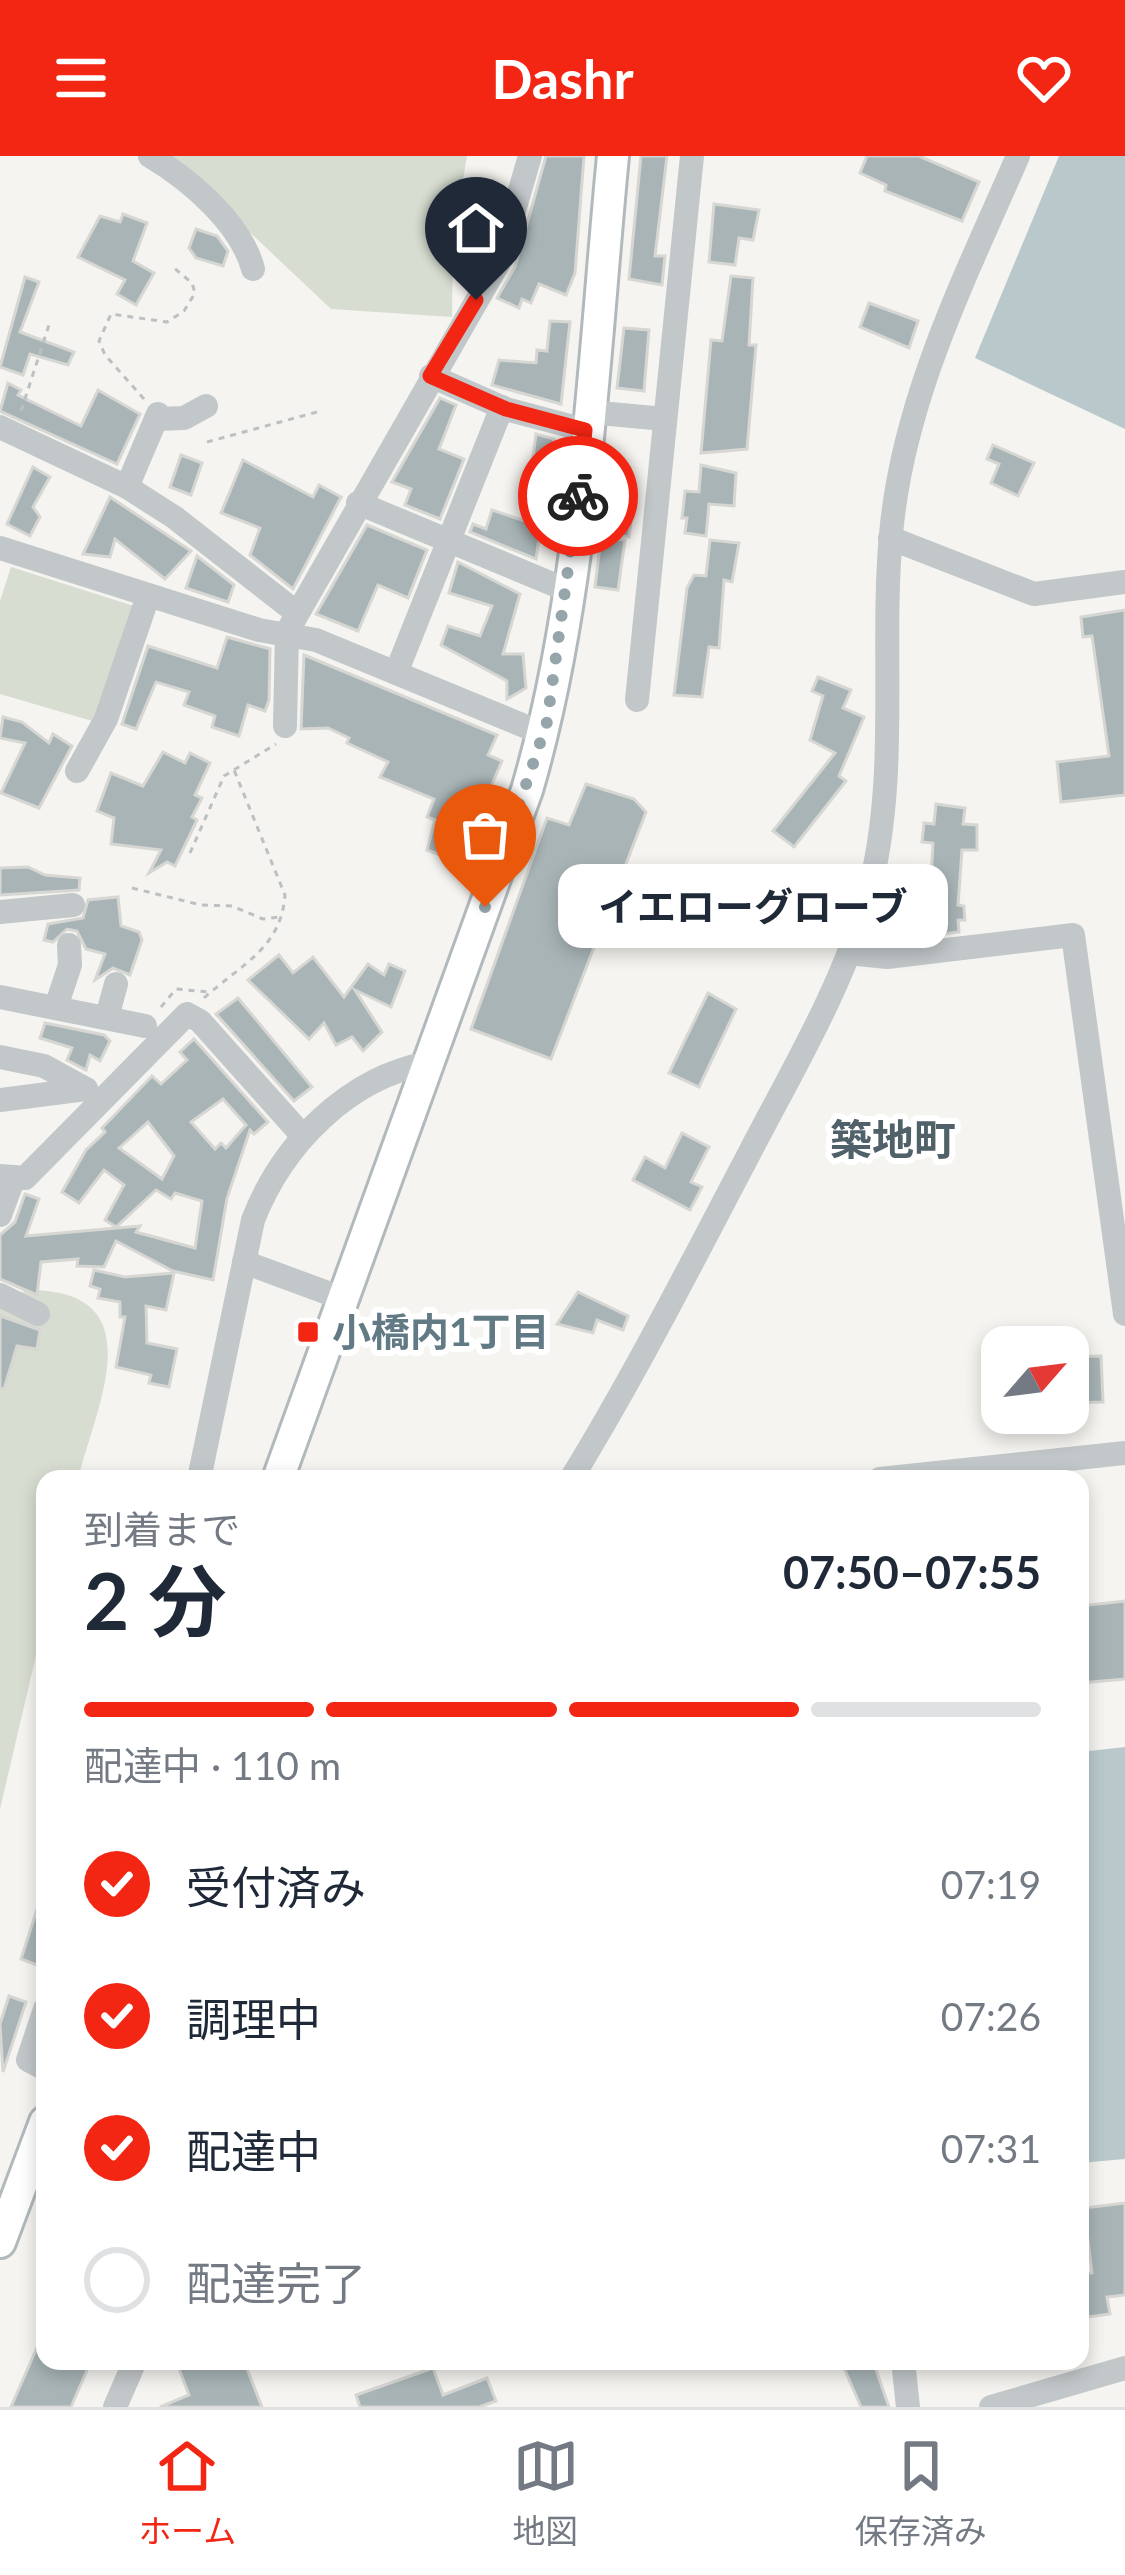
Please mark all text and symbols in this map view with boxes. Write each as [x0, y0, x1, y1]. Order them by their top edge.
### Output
icon: menu [48, 45, 114, 111]
icon: heart [1011, 45, 1077, 111]
text: Dashr [491, 46, 634, 111]
pin [425, 177, 527, 300]
icon: home [443, 195, 509, 261]
courier [518, 436, 638, 556]
icon: bike [545, 463, 611, 529]
pin [434, 784, 536, 907]
icon: bag [452, 802, 518, 868]
callout: イエローグローブ [557, 865, 947, 949]
text: イエローグローブ [598, 883, 908, 929]
district label: 築地町 [830, 1114, 956, 1164]
place label: 小橋内1丁目 [332, 1308, 550, 1354]
marker: 小橋内1丁目 [295, 1319, 321, 1345]
north arrow [981, 1326, 1089, 1434]
map controls [981, 1326, 1089, 1434]
text: 到着まで [84, 1506, 240, 1552]
text: 07:50–07:55 [783, 1545, 1041, 1599]
text: 2 分 [84, 1553, 226, 1647]
text: 配達中 · 110 m [84, 1742, 341, 1788]
icon: check [84, 1851, 150, 1917]
text: 受付済み [186, 1860, 366, 1914]
text: 07:19 [941, 1861, 1041, 1907]
icon: check [84, 1983, 150, 2049]
text: 調理中 [186, 1992, 321, 2046]
text: 07:26 [941, 1993, 1041, 2039]
icon: check [84, 2115, 150, 2181]
text: 配達中 [186, 2124, 321, 2178]
text: 07:31 [941, 2125, 1041, 2171]
text: 配達完了 [186, 2256, 366, 2310]
tab: ホーム [138, 2433, 236, 2553]
tab: 地図 [513, 2433, 579, 2553]
tab: 保存済み [855, 2433, 987, 2553]

